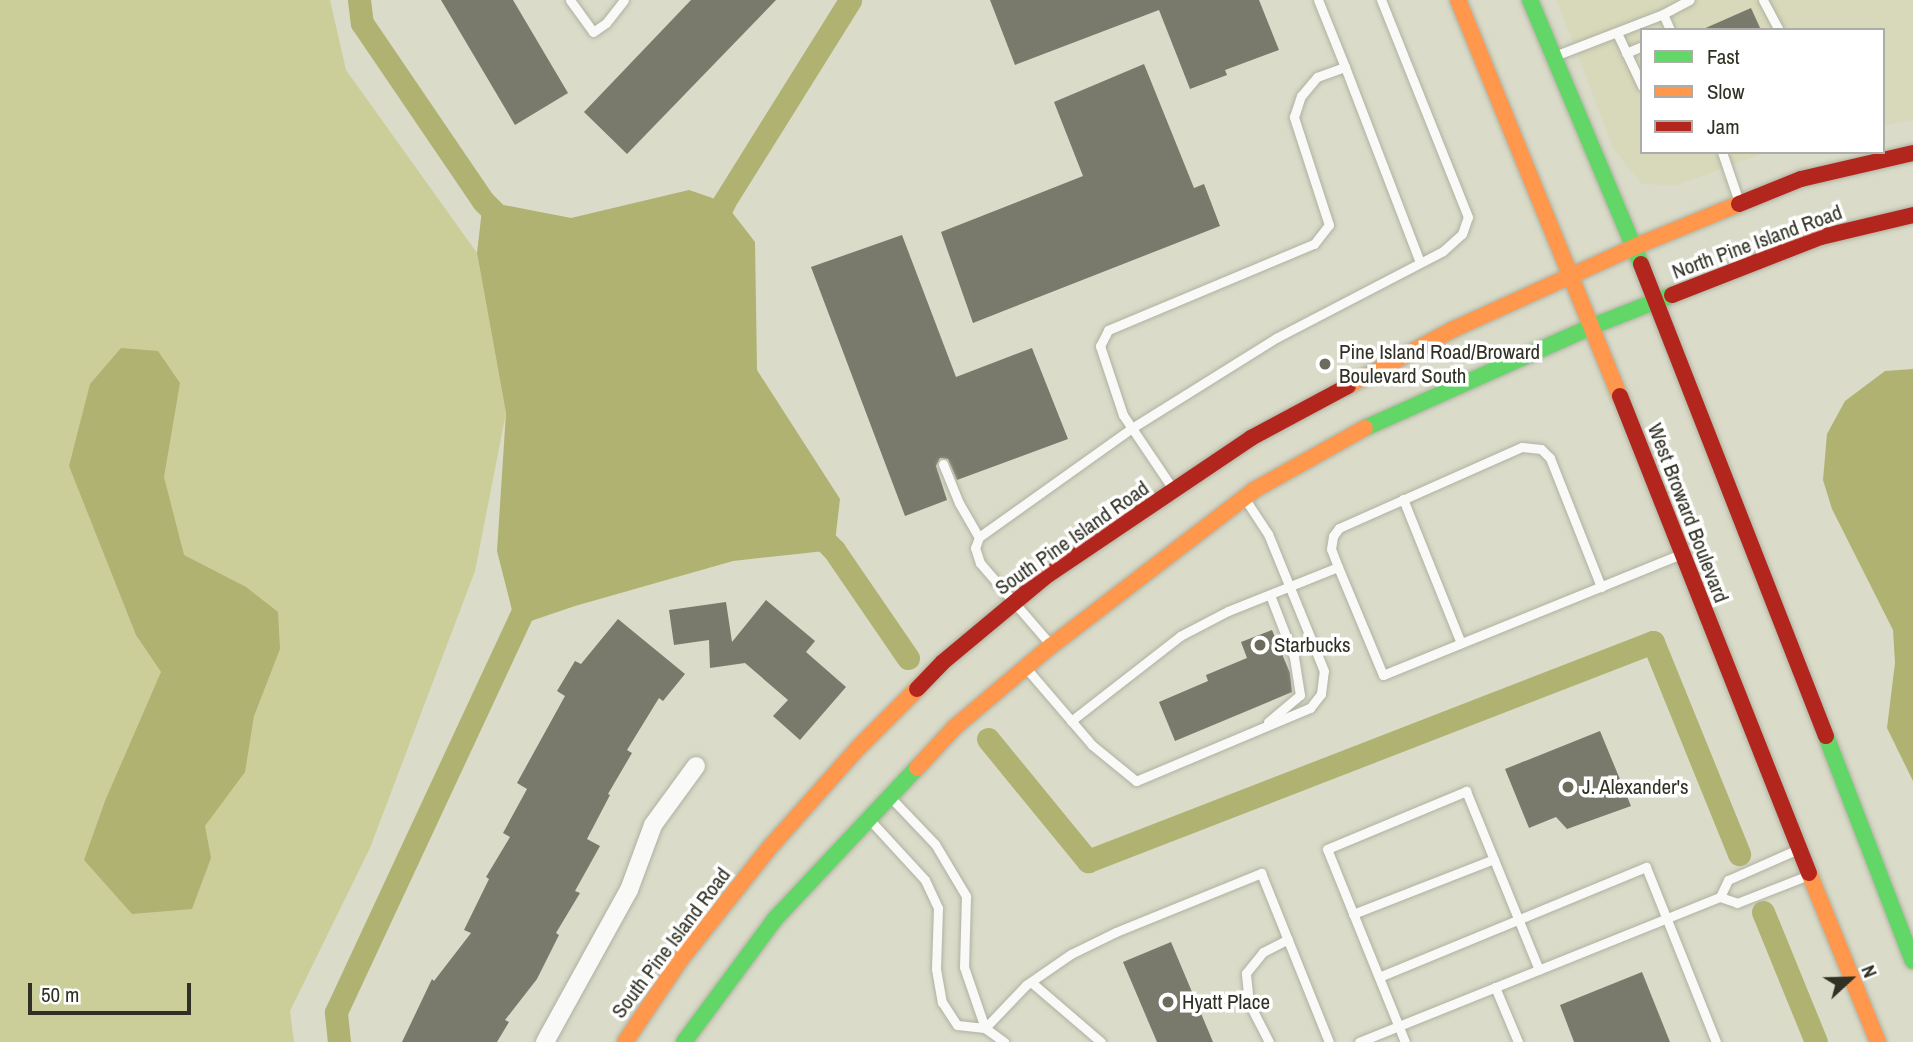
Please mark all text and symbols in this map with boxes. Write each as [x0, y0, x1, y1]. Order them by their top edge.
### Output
legend [1640, 28, 1885, 154]
text: Fast [1707, 42, 1740, 71]
text: Slow [1707, 77, 1744, 106]
text: Jam [1707, 112, 1740, 141]
street label: North Pine Island Road [1669, 200, 1845, 284]
place label: Pine Island Road/Broward Boulevard South [1339, 339, 1540, 389]
marker: Pine Island Road/Broward Boulevard South [1317, 356, 1333, 372]
street label: West Broward Boulevard [1642, 420, 1734, 606]
street label: South Pine Island Road [990, 476, 1154, 600]
place label: Starbucks [1274, 632, 1351, 658]
marker: Starbucks [1252, 637, 1268, 653]
place label: J. Alexander's [1582, 774, 1690, 800]
marker: J. Alexander's [1560, 779, 1576, 795]
street label: South Pine Island Road [606, 863, 736, 1023]
north arrow [1815, 944, 1885, 1014]
text: N [1855, 961, 1884, 981]
scale bar [32, 968, 194, 1012]
text: 50 m [41, 980, 79, 1009]
place label: Hyatt Place [1182, 989, 1270, 1015]
marker: Hyatt Place [1160, 994, 1176, 1010]

